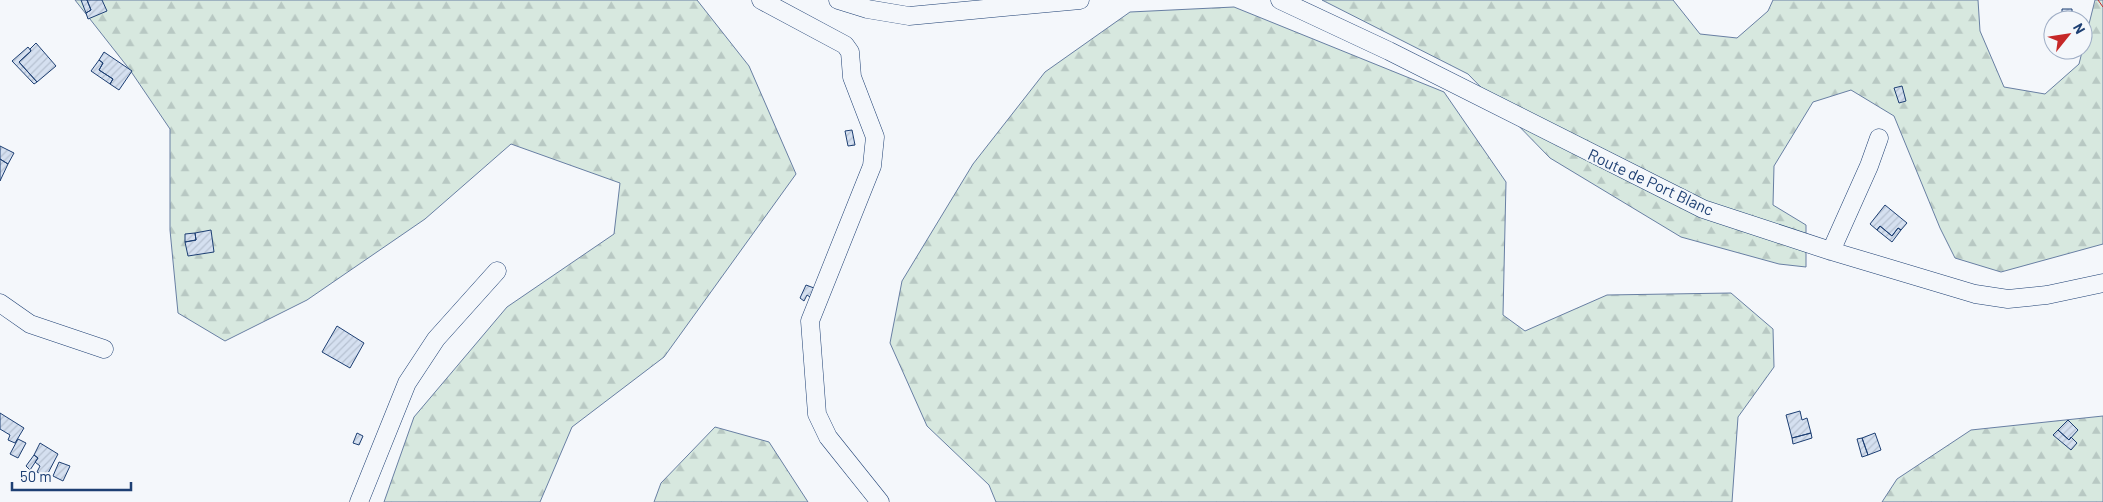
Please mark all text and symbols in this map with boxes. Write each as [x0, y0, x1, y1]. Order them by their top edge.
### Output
north arrow [2043, 10, 2093, 60]
text: N [2070, 20, 2089, 37]
street label: Route de Port Blanc [1585, 144, 1717, 219]
scale bar [12, 460, 131, 492]
text: 50 m [20, 467, 52, 485]

